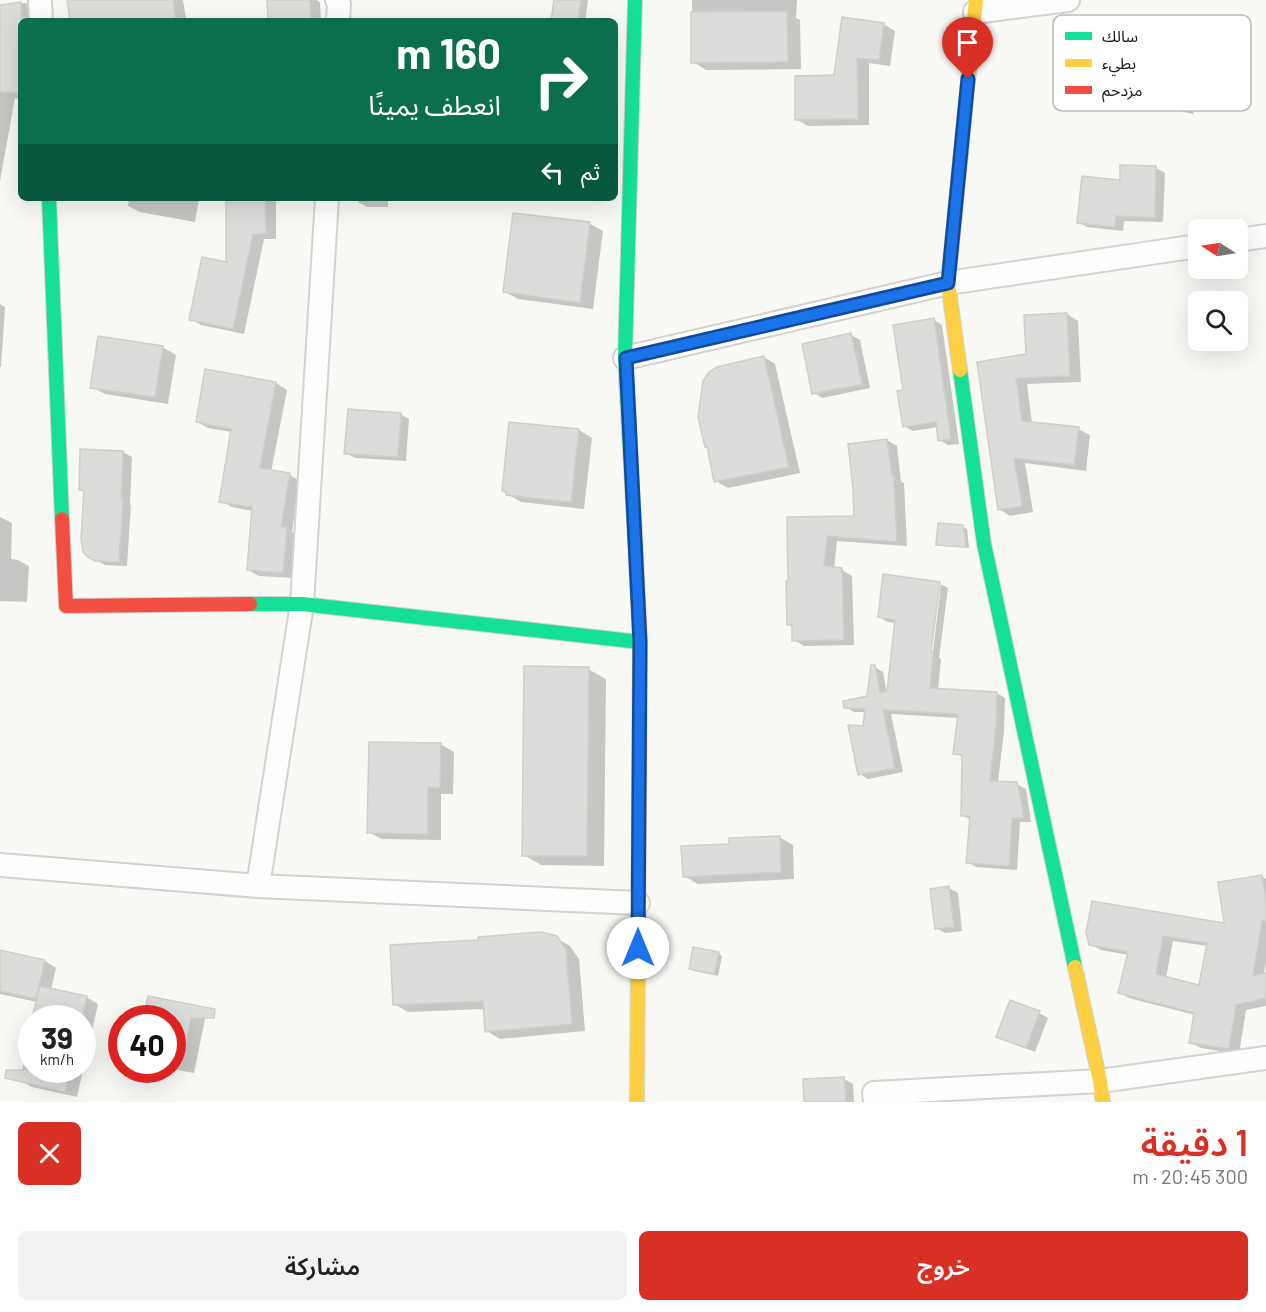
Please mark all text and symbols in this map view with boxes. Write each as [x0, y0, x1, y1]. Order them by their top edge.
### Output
legend [1053, 15, 1251, 111]
pin [942, 17, 993, 79]
icon: arrive [951, 26, 984, 59]
text: سالك [1102, 26, 1138, 45]
text: 160 m [396, 27, 501, 77]
icon: right [522, 42, 600, 120]
text: بطيء [1102, 53, 1136, 76]
text: مزدحم [1102, 80, 1142, 103]
text: انعطف يمينًا [368, 88, 501, 120]
icon: left [536, 156, 569, 189]
text: ثم [581, 158, 600, 184]
north arrow [1188, 219, 1248, 279]
map controls [1188, 219, 1248, 351]
button: search [1188, 291, 1248, 351]
position arrow [606, 916, 670, 980]
speed limit sign: 40 [108, 1005, 186, 1083]
text: 39 [41, 1019, 73, 1055]
text: km/h [40, 1050, 74, 1068]
text: 1 دقيقة [1141, 1120, 1248, 1163]
button: close [18, 1122, 81, 1185]
text: 300 m · 20:45 [1132, 1164, 1248, 1188]
button: مشاركة [18, 1231, 627, 1300]
button: خروج [639, 1231, 1248, 1300]

